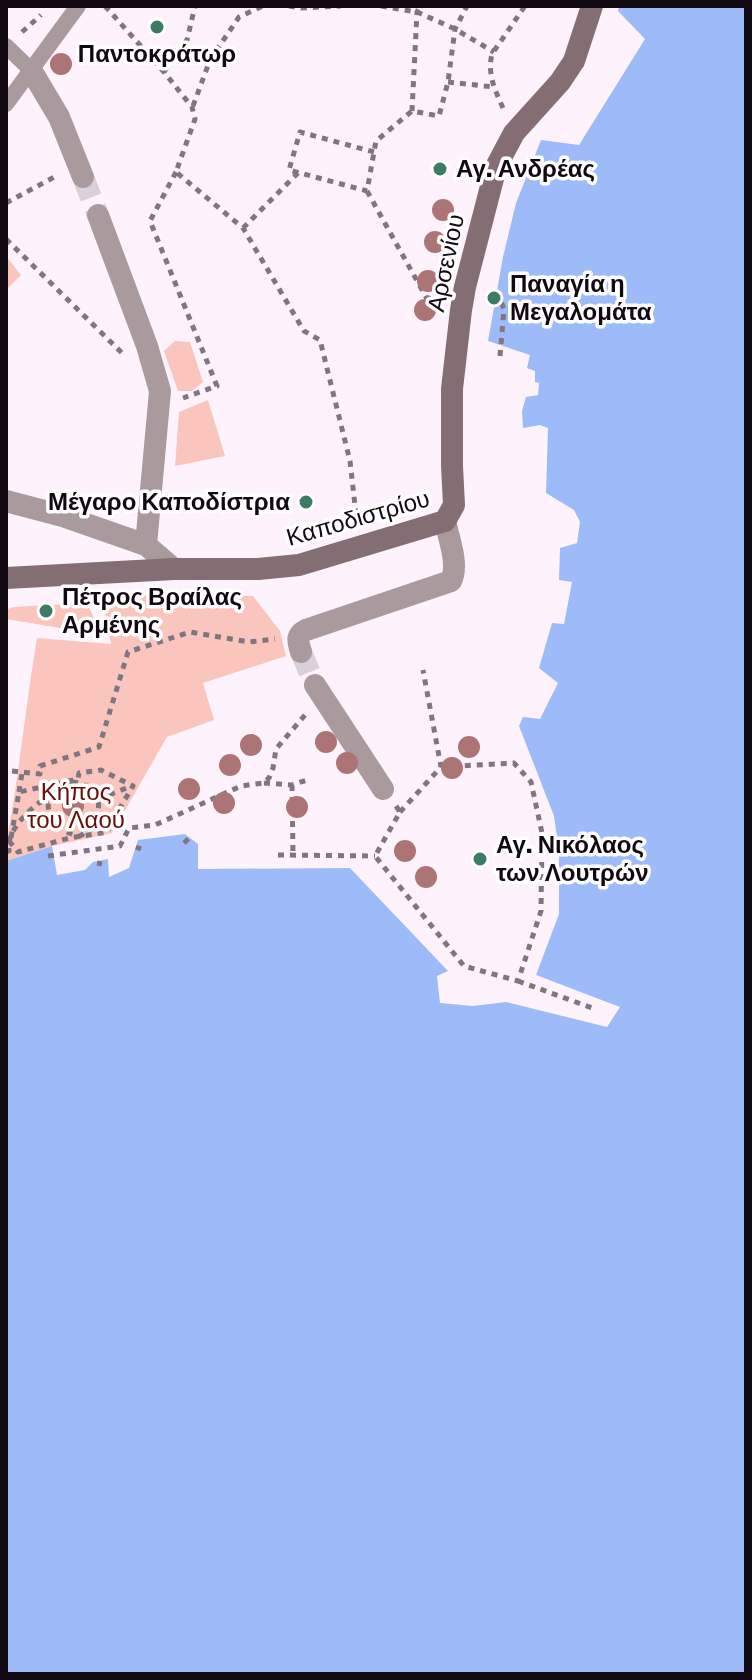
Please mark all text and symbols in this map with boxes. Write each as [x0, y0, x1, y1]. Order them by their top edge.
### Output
marker: Παντοκράτωρ [148, 18, 166, 36]
place label: Παντοκράτωρ [78, 40, 236, 68]
place label: Αγ. Ανδρέας [456, 155, 595, 183]
marker: Αγ. Ανδρέας [431, 160, 449, 178]
street label: Αρσενίου [422, 212, 470, 314]
place label: Παναγία η Μεγαλομάτα [510, 270, 652, 326]
marker: Παναγία η Μεγαλομάτα [485, 289, 503, 307]
street label: Καποδιστρίου [283, 484, 433, 552]
place label: Μέγαρο Καποδίστρια [48, 488, 290, 516]
marker: Μέγαρο Καποδίστρια [297, 493, 315, 511]
place label: Πέτρος Βραίλας Αρμένης [62, 583, 242, 639]
marker: Πέτρος Βραίλας Αρμένης [37, 602, 55, 620]
park label: Κήπος του Λαού [27, 778, 125, 834]
place label: Αγ. Νικόλαος των Λουτρών [496, 831, 649, 887]
marker: Αγ. Νικόλαος των Λουτρών [471, 850, 489, 868]

